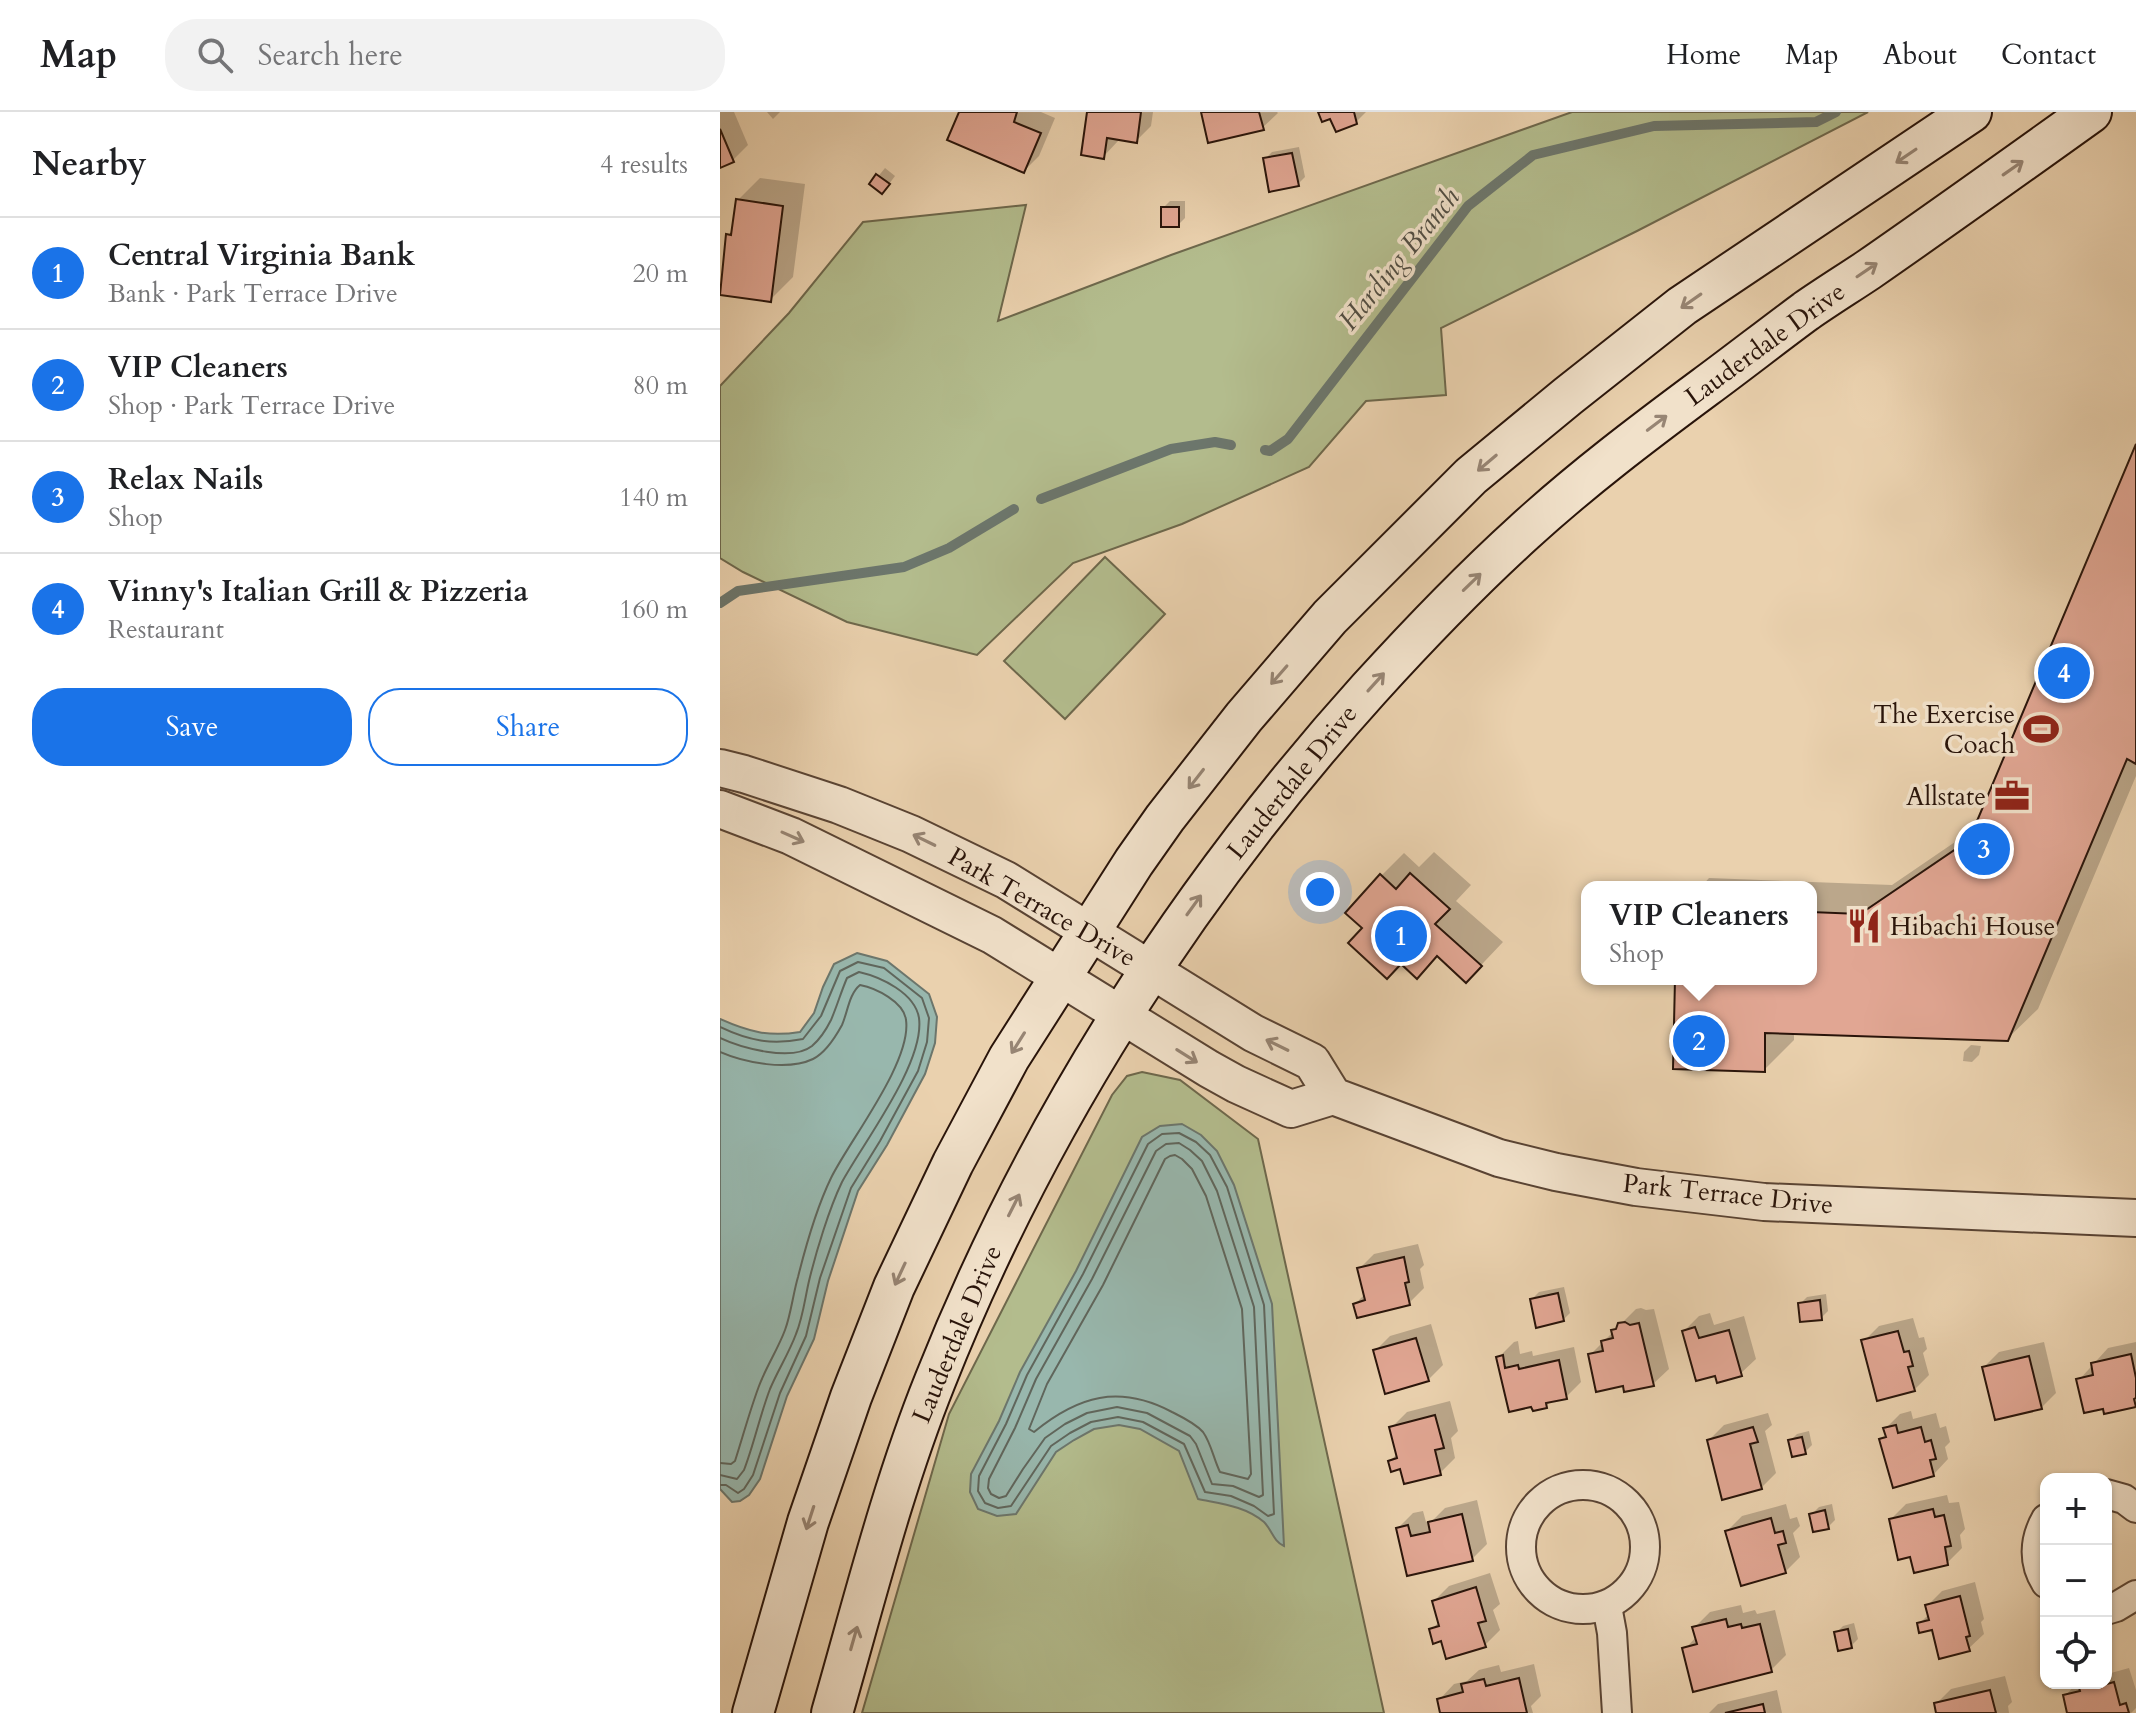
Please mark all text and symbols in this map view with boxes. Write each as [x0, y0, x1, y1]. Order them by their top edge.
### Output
search box [165, 19, 725, 91]
text: Map [40, 29, 117, 81]
icon: search [193, 33, 237, 77]
text: Search here [257, 35, 403, 76]
text: Home [1666, 36, 1741, 74]
text: Map [1785, 36, 1839, 74]
text: About [1883, 36, 1957, 74]
text: Contact [2001, 36, 2096, 74]
text: Nearby [32, 141, 147, 187]
text: 4 results [600, 147, 688, 182]
one-way arrow [1896, 147, 1918, 164]
one-way arrow [2002, 160, 2024, 176]
water label: Harding Branch [1330, 179, 1469, 338]
text: Central Virginia Bank [108, 235, 415, 276]
text: 1 [51, 256, 65, 291]
text: 20 m [632, 256, 688, 291]
one-way arrow [1855, 262, 1878, 278]
street label: Lauderdale Drive [1678, 274, 1852, 414]
text: Bank · Park Terrace Drive [108, 276, 398, 311]
one-way arrow [1680, 293, 1702, 309]
text: VIP Cleaners [108, 347, 288, 388]
text: 2 [51, 368, 65, 403]
text: 80 m [632, 368, 688, 403]
text: Shop · Park Terrace Drive [108, 388, 395, 423]
one-way arrow [1646, 415, 1667, 432]
one-way arrow [1478, 454, 1498, 472]
text: Relax Nails [108, 459, 263, 500]
text: 3 [51, 480, 65, 515]
text: 140 m [619, 480, 688, 515]
text: Shop [108, 500, 163, 535]
text: Vinny's Italian Grill & Pizzeria [108, 571, 529, 612]
one-way arrow [1462, 573, 1481, 592]
text: 4 [51, 592, 65, 627]
text: 160 m [619, 592, 688, 627]
text: Restaurant [108, 612, 224, 647]
pin: 4 [2038, 643, 2090, 703]
one-way arrow [1271, 664, 1289, 684]
one-way arrow [1366, 672, 1385, 692]
button: Save [32, 688, 352, 766]
button: Share [368, 688, 688, 766]
street label: Lauderdale Drive [1219, 697, 1365, 867]
place label: The Exercise Coach [1873, 697, 2015, 762]
sports icon: The Exercise Coach [2022, 710, 2060, 748]
one-way arrow [1187, 768, 1205, 789]
office icon: Allstate [1993, 777, 2031, 815]
place label: Allstate [1906, 779, 1986, 814]
pin: 3 [1958, 819, 2010, 879]
one-way arrow [780, 831, 804, 846]
one-way arrow [913, 832, 937, 847]
street label: Park Terrace Drive [942, 839, 1142, 975]
your location [1300, 872, 1340, 912]
popup [1581, 881, 1817, 985]
one-way arrow [1186, 895, 1202, 917]
text: VIP Cleaners [1609, 895, 1789, 936]
pin: 1 [1375, 906, 1427, 966]
restaurant icon: Hibachi House [1845, 907, 1883, 945]
place label: Hibachi House [1890, 909, 2055, 944]
text: Shop [1609, 936, 1664, 971]
pin: 2 [1673, 1011, 1725, 1071]
one-way arrow [1010, 1031, 1026, 1054]
one-way arrow [1266, 1037, 1290, 1053]
one-way arrow [1175, 1048, 1198, 1064]
street label: Park Terrace Drive [1621, 1166, 1835, 1222]
one-way arrow [1007, 1193, 1023, 1217]
street label: Lauderdale Drive [904, 1240, 1010, 1428]
one-way arrow [892, 1262, 907, 1286]
map controls [2040, 1473, 2112, 1689]
button: + [2040, 1473, 2112, 1545]
one-way arrow [801, 1505, 816, 1530]
button: − [2040, 1545, 2112, 1617]
button: locate [2040, 1617, 2112, 1689]
one-way arrow [848, 1626, 862, 1651]

